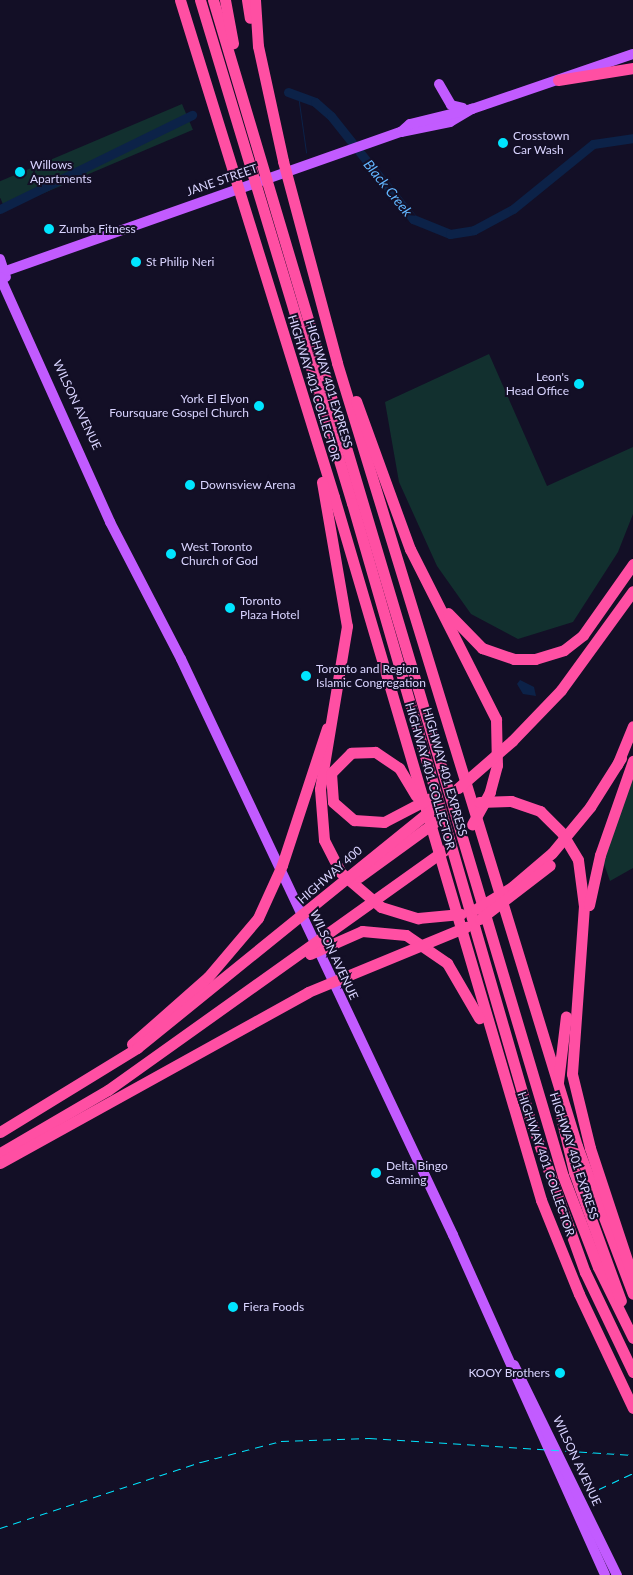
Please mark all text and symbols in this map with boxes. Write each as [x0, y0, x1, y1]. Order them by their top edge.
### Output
place label: Crosstown Car Wash [513, 129, 569, 157]
marker: Crosstown Car Wash [497, 137, 509, 149]
water label: Black Creek [360, 156, 416, 220]
place label: Willows Apartments [30, 158, 92, 186]
street label: JANE STREET [185, 161, 259, 199]
marker: Willows Apartments [14, 166, 26, 178]
place label: Zumba Fitness [59, 222, 136, 236]
marker: Zumba Fitness [43, 223, 55, 235]
place label: St Philip Neri [146, 255, 214, 269]
marker: St Philip Neri [130, 256, 142, 268]
street label: HIGHWAY 401 COLLECTOR [285, 313, 343, 463]
street label: HIGHWAY 401 EXPRESS [303, 318, 355, 450]
street label: WILSON AVENUE [50, 358, 104, 452]
place label: Leon's Head Office [506, 370, 569, 398]
marker: Leon's Head Office [573, 378, 585, 390]
place label: York El Elyon Foursquare Gospel Church [109, 392, 249, 420]
marker: York El Elyon Foursquare Gospel Church [253, 400, 265, 412]
place label: Downsview Arena [200, 478, 296, 492]
marker: Downsview Arena [184, 479, 196, 491]
place label: West Toronto Church of God [181, 540, 258, 568]
marker: West Toronto Church of God [165, 548, 177, 560]
place label: Toronto Plaza Hotel [240, 594, 300, 622]
marker: Toronto Plaza Hotel [224, 602, 236, 614]
place label: Toronto and Region Islamic Congregation [316, 662, 426, 690]
marker: Toronto and Region Islamic Congregation [300, 670, 312, 682]
street label: HIGHWAY 401 COLLECTOR [402, 701, 458, 851]
street label: HIGHWAY 401 EXPRESS [420, 706, 470, 838]
street label: HIGHWAY 400 [295, 843, 365, 907]
street label: WILSON AVENUE [307, 908, 361, 1002]
street label: HIGHWAY 401 COLLECTOR [514, 1090, 578, 1238]
street label: HIGHWAY 401 EXPRESS [547, 1090, 601, 1222]
place label: Delta Bingo Gaming [386, 1159, 448, 1187]
marker: Delta Bingo Gaming [370, 1167, 382, 1179]
place label: Fiera Foods [243, 1300, 304, 1314]
marker: Fiera Foods [227, 1301, 239, 1313]
place label: KOOY Brothers [468, 1366, 550, 1380]
marker: KOOY Brothers [554, 1367, 566, 1379]
street label: WILSON AVENUE [550, 1414, 604, 1508]

